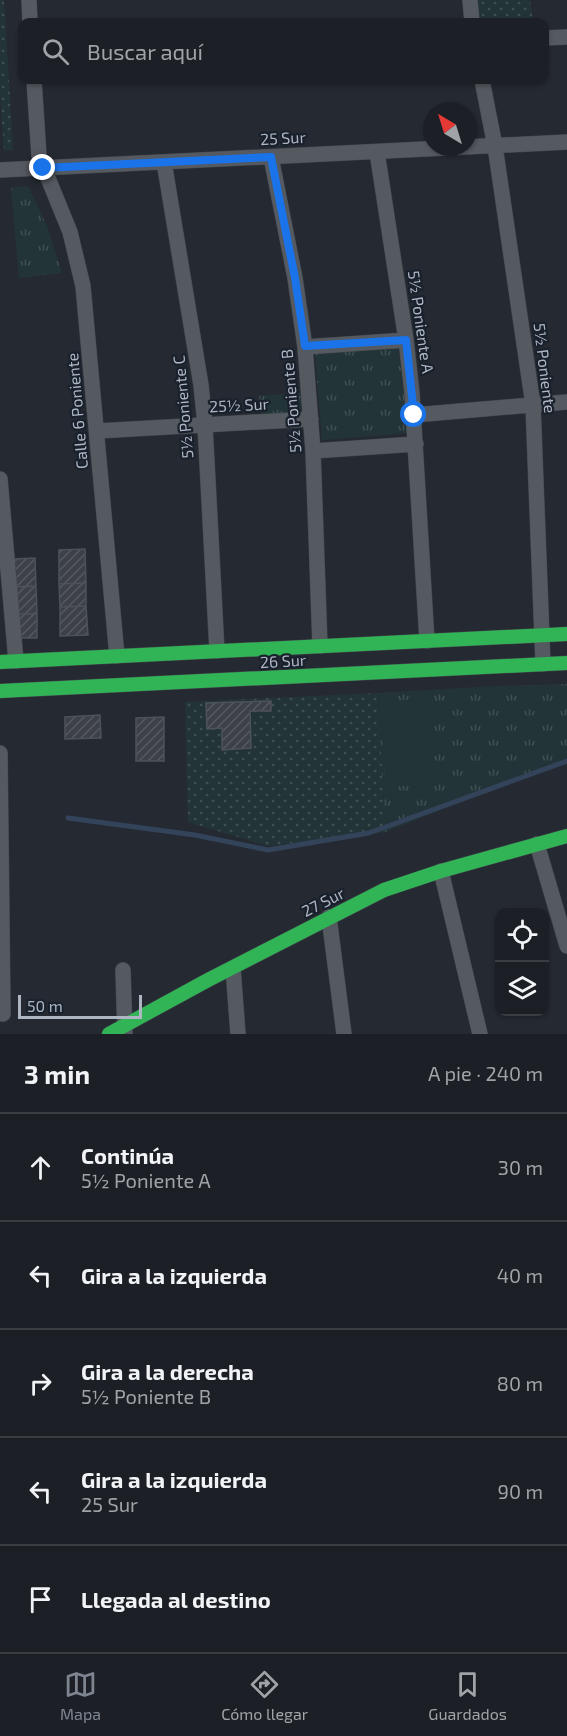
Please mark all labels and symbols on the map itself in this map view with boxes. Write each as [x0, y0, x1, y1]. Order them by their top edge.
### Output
north arrow [423, 102, 477, 156]
street label: 25 Sur [260, 127, 307, 148]
route end [29, 154, 55, 180]
street label: 5½ Poniente A [405, 269, 438, 375]
street label: 5½ Poniente [531, 322, 560, 414]
street label: 5½ Poniente B [277, 348, 305, 454]
street label: Calle 6 Poniente [62, 352, 91, 470]
street label: 5½ Poniente C [169, 355, 196, 459]
street label: 25½ Sur [209, 393, 270, 416]
route start [400, 401, 426, 427]
street label: 26 Sur [259, 650, 307, 671]
street label: 27 Sur [298, 883, 348, 920]
scale bar [18, 992, 142, 1019]

